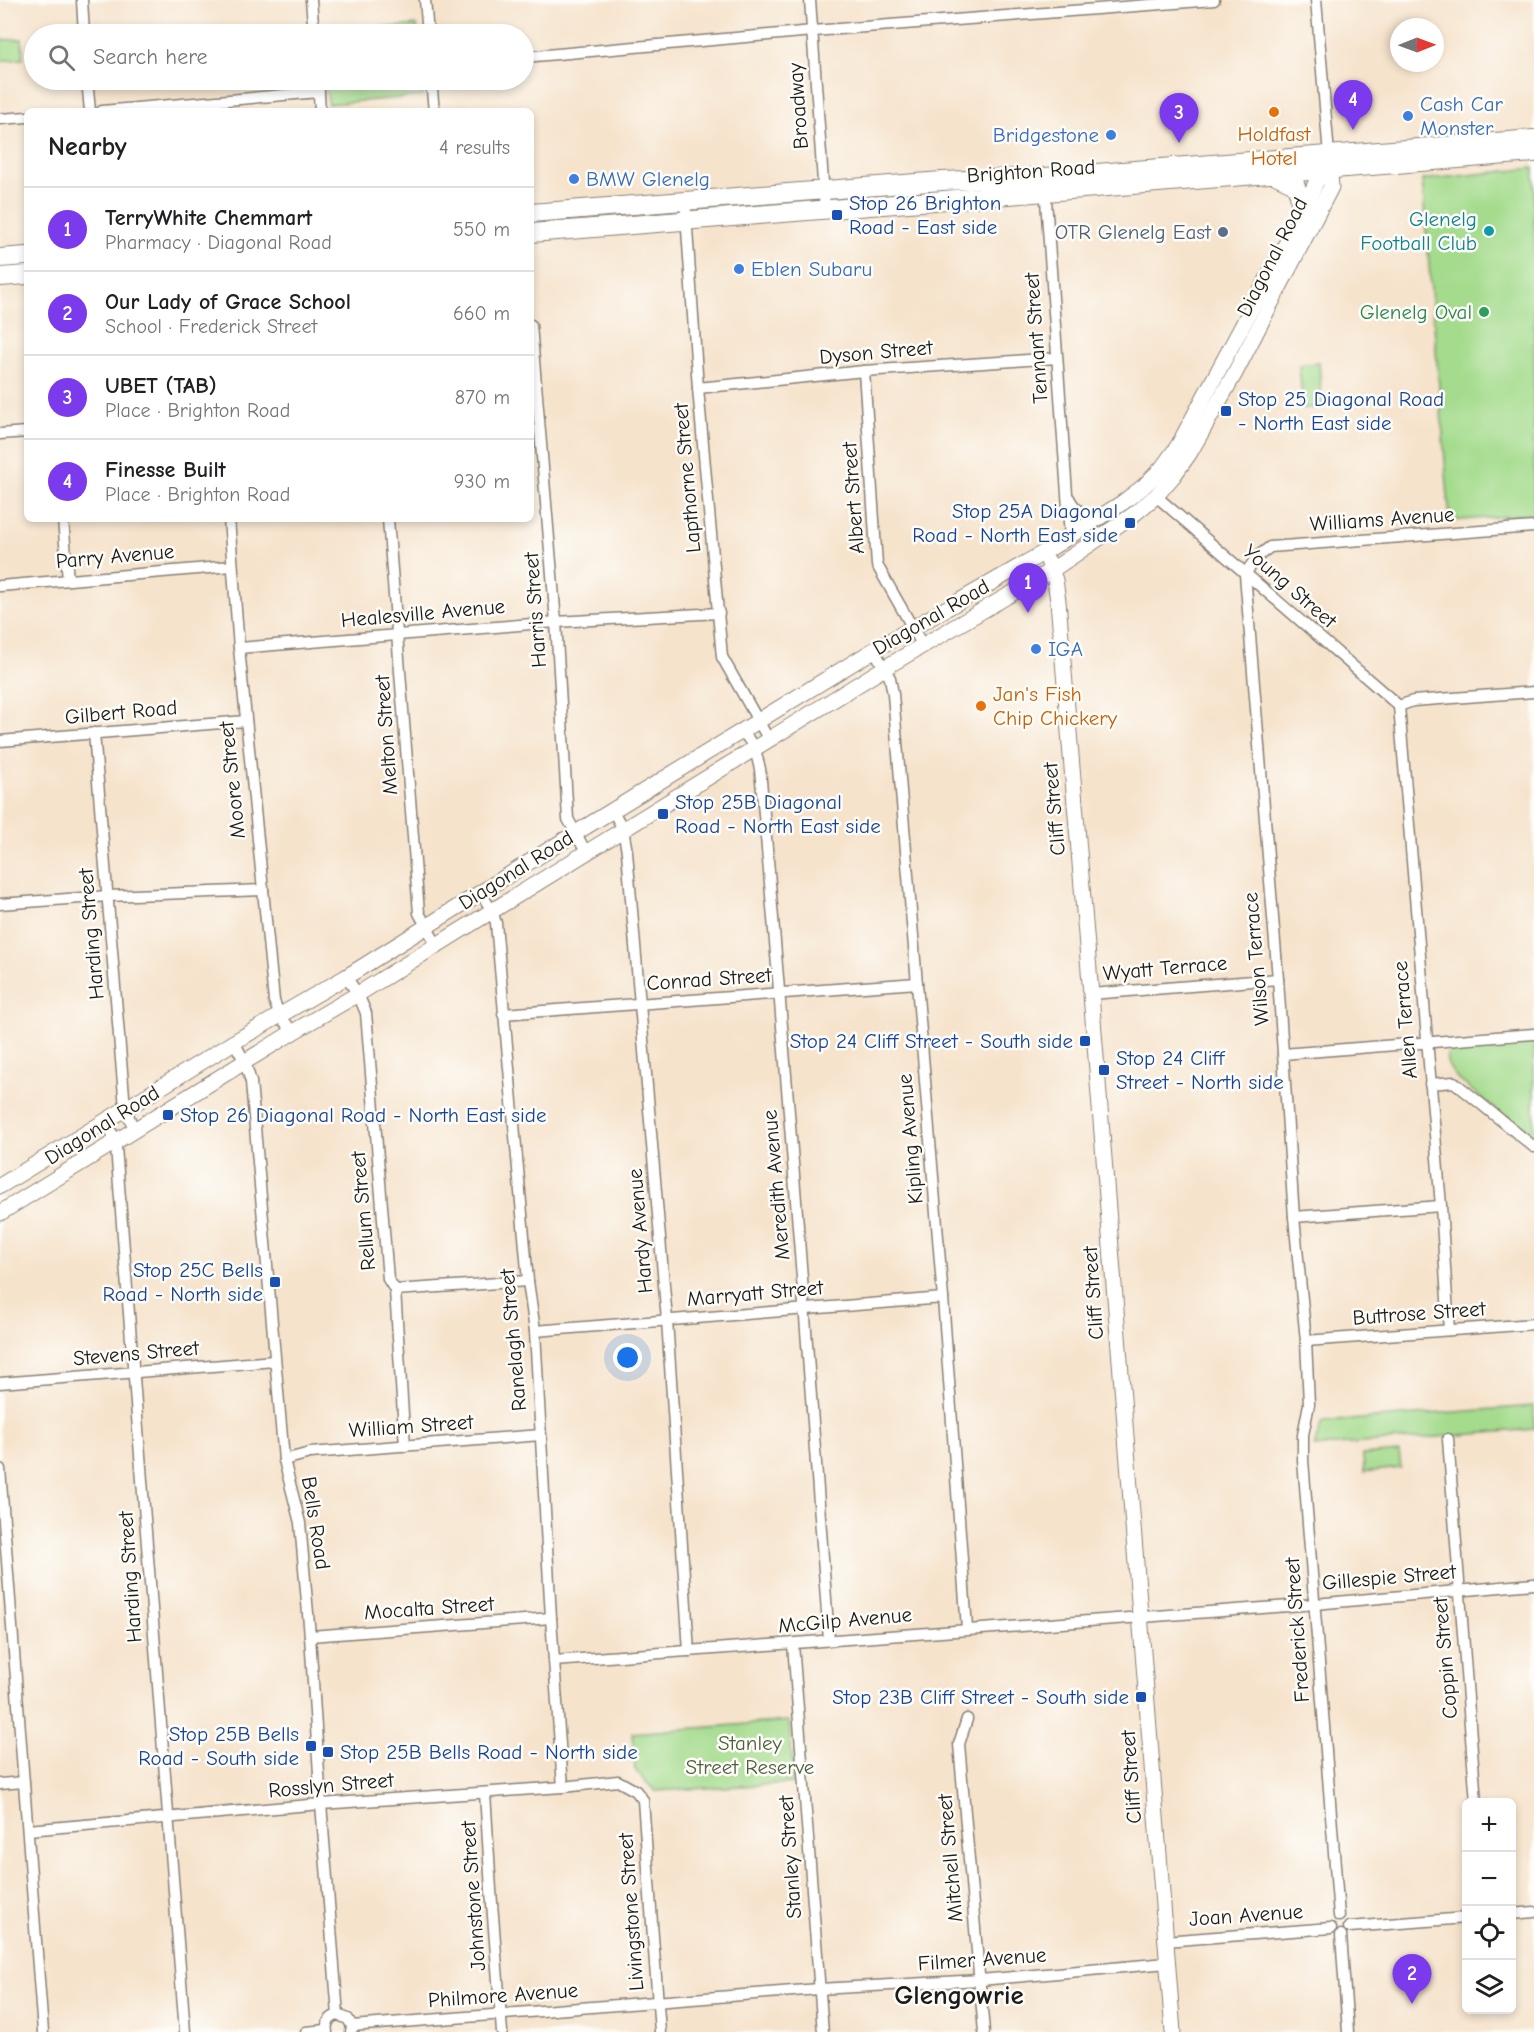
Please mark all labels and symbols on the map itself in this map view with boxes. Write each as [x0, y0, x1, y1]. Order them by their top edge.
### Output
north arrow [1390, 18, 1444, 72]
street label: Broadway [783, 61, 813, 150]
pin: 4 [1334, 80, 1372, 130]
place label: Cash Car Monster [1420, 92, 1503, 140]
pin: 3 [1160, 94, 1198, 143]
marker: Holdfast Hotel [1267, 105, 1281, 119]
marker: Cash Car Monster [1401, 109, 1415, 123]
place label: Holdfast Hotel [1237, 122, 1312, 170]
place label: Bridgestone [993, 123, 1099, 147]
marker: Bridgestone [1104, 128, 1118, 142]
street label: Brighton Road [966, 155, 1096, 187]
place label: BMW Glenelg [586, 167, 710, 191]
marker: BMW Glenelg [567, 172, 581, 186]
place label: Stop 26 Brighton Road - East side [849, 191, 1001, 239]
street label: Diagonal Road [1232, 193, 1312, 321]
place label: Glenelg Football Club [1360, 207, 1477, 255]
marker: Stop 26 Brighton Road - East side [830, 208, 844, 222]
place label: OTR Glenelg East [1055, 220, 1212, 244]
marker: Glenelg Football Club [1482, 224, 1496, 238]
marker: OTR Glenelg East [1216, 225, 1230, 239]
place label: Eblen Subaru [751, 257, 872, 281]
marker: Eblen Subaru [732, 262, 746, 276]
street label: Tennant Street [1019, 271, 1053, 404]
place label: Glenelg Oval [1360, 300, 1472, 324]
marker: Glenelg Oval [1477, 305, 1491, 319]
street label: Dyson Street [818, 335, 935, 369]
place label: Stop 25 Diagonal Road - North East side [1238, 387, 1444, 435]
street label: Lapthorne Street [668, 401, 706, 554]
marker: Stop 25 Diagonal Road - North East side [1219, 404, 1233, 418]
street label: Albert Street [837, 440, 869, 555]
place label: Stop 25A Diagonal Road - North East side [912, 499, 1118, 547]
street label: Williams Avenue [1309, 502, 1455, 536]
marker: Stop 25A Diagonal Road - North East side [1123, 516, 1137, 530]
street label: Parry Avenue [55, 539, 175, 573]
street label: Young Street [1239, 539, 1342, 634]
street label: Harris Street [519, 550, 551, 669]
pin: 1 [1008, 564, 1048, 613]
street label: Diagonal Road [869, 574, 993, 660]
street label: Healesville Avenue [340, 594, 506, 632]
place label: IGA [1048, 637, 1083, 661]
marker: IGA [1029, 642, 1043, 656]
street label: Melton Street [370, 673, 402, 796]
place label: Jan's Fish Chip Chickery [993, 682, 1118, 730]
street label: Gilbert Road [64, 695, 178, 729]
marker: Jan's Fish Chip Chickery [974, 699, 988, 713]
street label: Moore Street [214, 719, 250, 840]
street label: Cliff Street [1038, 760, 1070, 857]
place label: Stop 25B Diagonal Road - North East side [675, 790, 881, 838]
marker: Stop 25B Diagonal Road - North East side [656, 807, 670, 821]
street label: Diagonal Road [454, 825, 578, 915]
street label: Harding Street [73, 866, 109, 1001]
street label: Wilson Terrace [1238, 891, 1274, 1027]
street label: Wyatt Terrace [1102, 951, 1228, 985]
street label: Allen Terrace [1388, 960, 1422, 1080]
street label: Conrad Street [646, 963, 773, 995]
place label: Stop 24 Cliff Street - South side [790, 1029, 1073, 1053]
marker: Stop 24 Cliff Street - South side [1078, 1034, 1092, 1048]
place label: Stop 24 Cliff Street - North side [1116, 1046, 1284, 1094]
marker: Stop 24 Cliff Street - North side [1097, 1063, 1111, 1077]
street label: Kipling Avenue [892, 1073, 928, 1205]
street label: Diagonal Road [40, 1080, 164, 1170]
place label: Stop 26 Diagonal Road - North East side [180, 1103, 547, 1127]
marker: Stop 26 Diagonal Road - North East side [161, 1108, 175, 1122]
street label: Meredith Avenue [757, 1109, 795, 1261]
street label: Rellum Street [346, 1149, 380, 1272]
street label: Hardy Avenue [623, 1168, 657, 1294]
street label: Cliff Street [1078, 1244, 1108, 1341]
place label: Stop 25C Bells Road - North side [102, 1258, 263, 1306]
street label: Ranelagh Street [495, 1267, 531, 1412]
marker: Stop 25C Bells Road - North side [268, 1275, 282, 1289]
street label: Marryatt Street [686, 1275, 825, 1311]
street label: Buttrose Street [1352, 1296, 1487, 1330]
street label: Stevens Street [72, 1335, 201, 1370]
your location [613, 1343, 642, 1372]
street label: William Street [348, 1410, 475, 1442]
street label: Bells Road [297, 1475, 335, 1571]
street label: Harding Street [113, 1509, 147, 1644]
street label: Frederick Street [1280, 1556, 1314, 1703]
street label: Gillespie Street [1321, 1559, 1458, 1595]
street label: Mocalta Street [363, 1591, 496, 1625]
street label: Coppin Street [1428, 1595, 1462, 1720]
street label: McGilp Avenue [777, 1602, 913, 1638]
place label: Stop 23B Cliff Street - South side [832, 1685, 1129, 1709]
marker: Stop 23B Cliff Street - South side [1134, 1690, 1148, 1704]
place label: Stop 25B Bells Road - South side [138, 1722, 299, 1770]
street label: Cliff Street [1116, 1728, 1146, 1825]
park label: Stanley Street Reserve [686, 1731, 814, 1779]
marker: Stop 25B Bells Road - South side [304, 1739, 318, 1753]
place label: Stop 25B Bells Road - North side [340, 1740, 638, 1764]
marker: Stop 25B Bells Road - North side [321, 1745, 335, 1759]
street label: Rosslyn Street [267, 1767, 396, 1802]
street label: Mitchell Street [932, 1792, 968, 1923]
street label: Stanley Street [774, 1794, 806, 1919]
street label: Johnstone Street [456, 1819, 490, 1972]
street label: Livingstone Street [613, 1831, 649, 1992]
street label: Joan Avenue [1188, 1899, 1304, 1931]
street label: Filmer Avenue [917, 1943, 1047, 1975]
pin: 2 [1392, 1954, 1432, 2004]
street label: Philmore Avenue [427, 1978, 579, 2012]
district label: Glengowrie [894, 1980, 1024, 2011]

